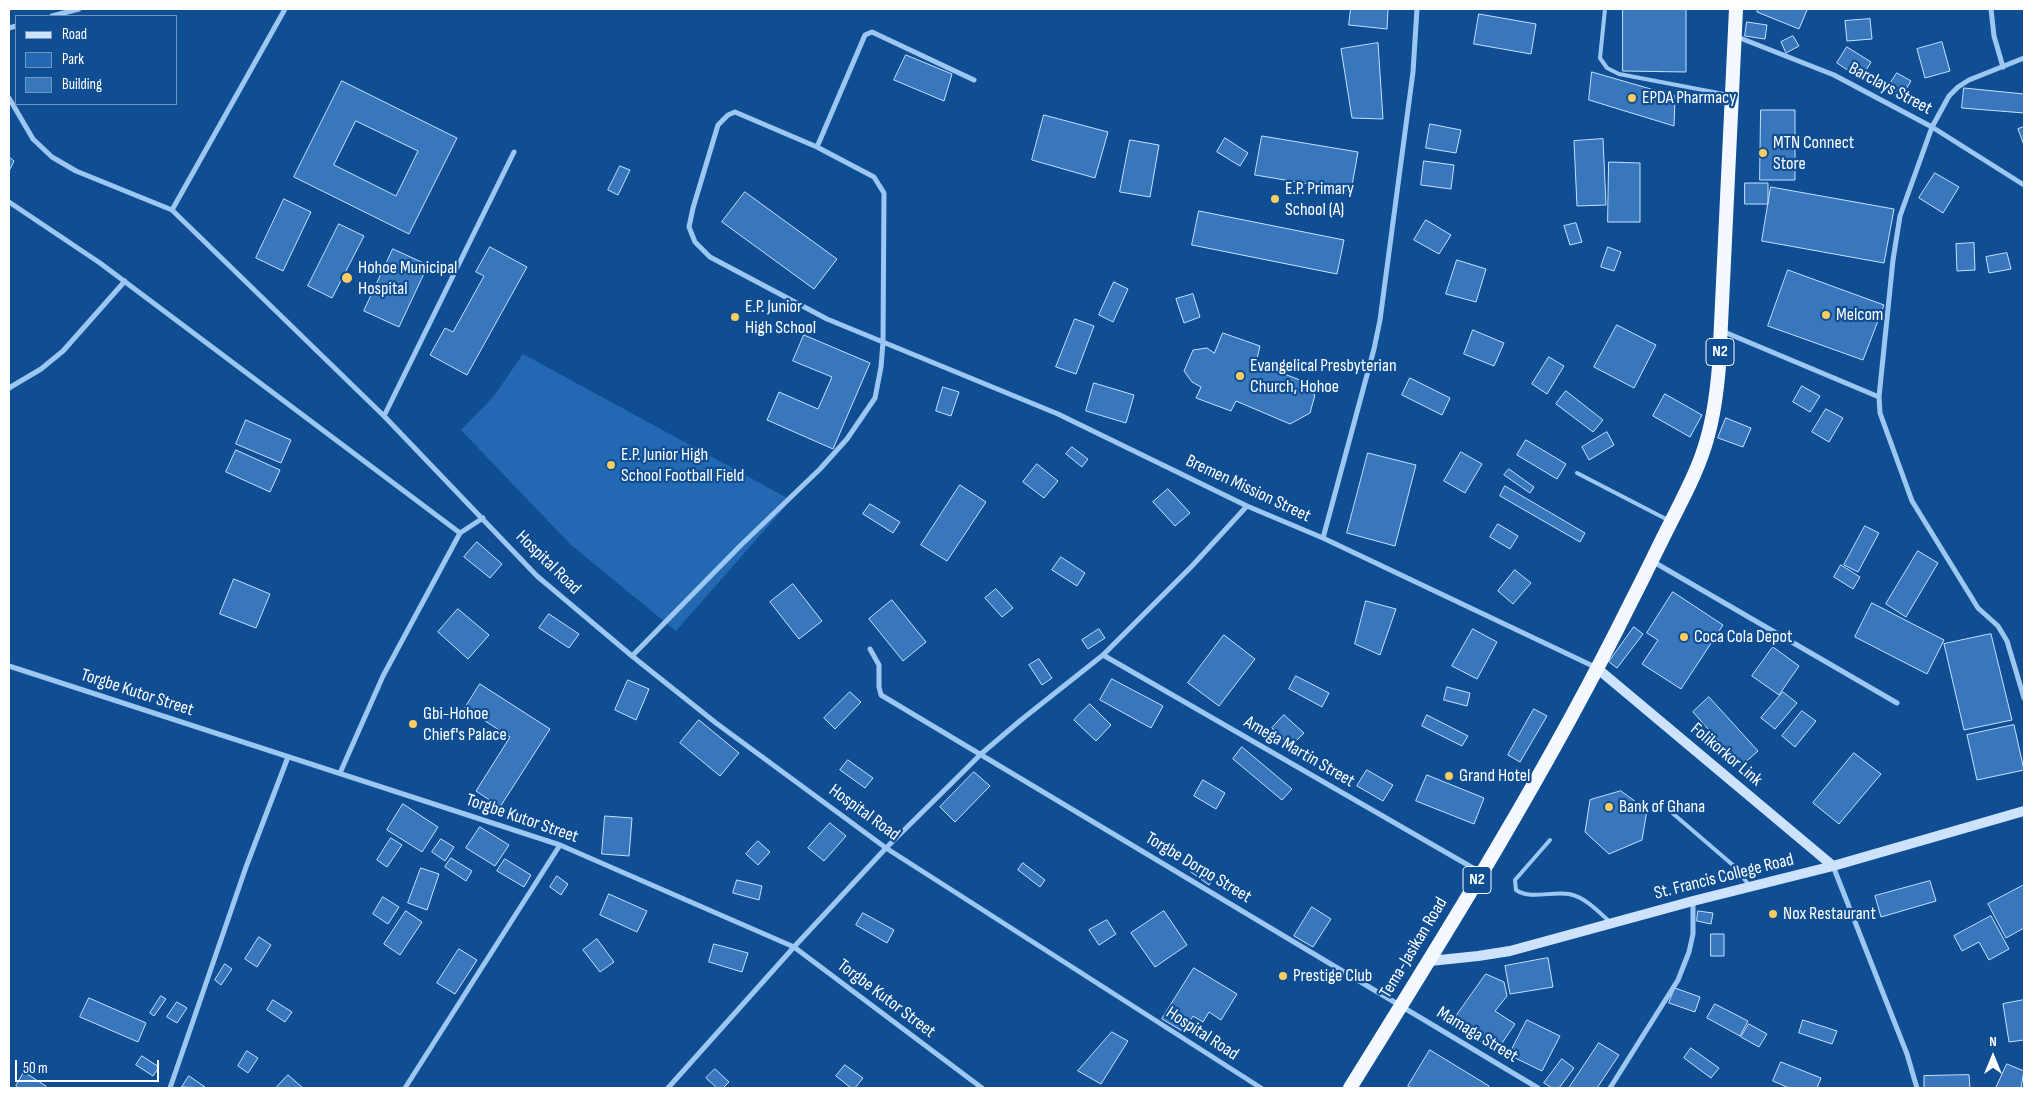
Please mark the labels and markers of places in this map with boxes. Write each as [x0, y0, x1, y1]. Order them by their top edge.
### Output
place label: EPDA Pharmacy [1642, 87, 1736, 109]
marker: EPDA Pharmacy [1626, 92, 1638, 104]
place label: MTN Connect Store [1773, 132, 1854, 174]
marker: MTN Connect Store [1757, 147, 1769, 159]
place label: E.P. Primary School (A) [1285, 178, 1354, 220]
marker: E.P. Primary School (A) [1269, 193, 1281, 205]
place label: Hohoe Municipal Hospital [358, 257, 457, 300]
marker: Hohoe Municipal Hospital [340, 271, 354, 285]
place label: E.P. Junior High School [745, 296, 816, 338]
place label: Melcom [1836, 304, 1883, 326]
marker: Melcom [1820, 309, 1832, 321]
marker: E.P. Junior High School [729, 311, 741, 323]
place label: Evangelical Presbyterian Church, Hohoe [1250, 355, 1397, 398]
marker: Evangelical Presbyterian Church, Hohoe [1234, 370, 1246, 382]
place label: E.P. Junior High School Football Field [621, 444, 744, 486]
marker: E.P. Junior High School Football Field [605, 459, 617, 471]
place label: Coca Cola Depot [1694, 626, 1792, 648]
marker: Coca Cola Depot [1678, 631, 1690, 643]
place label: Gbi-Hohoe Chief's Palace [423, 703, 507, 746]
marker: Gbi-Hohoe Chief's Palace [407, 718, 419, 730]
place label: Grand Hotel [1459, 765, 1530, 787]
marker: Grand Hotel [1443, 770, 1455, 782]
place label: Bank of Ghana [1619, 796, 1705, 818]
marker: Bank of Ghana [1603, 801, 1615, 813]
place label: Nox Restaurant [1783, 903, 1876, 925]
marker: Nox Restaurant [1767, 908, 1779, 920]
place label: Prestige Club [1293, 965, 1372, 987]
marker: Prestige Club [1277, 970, 1289, 982]

